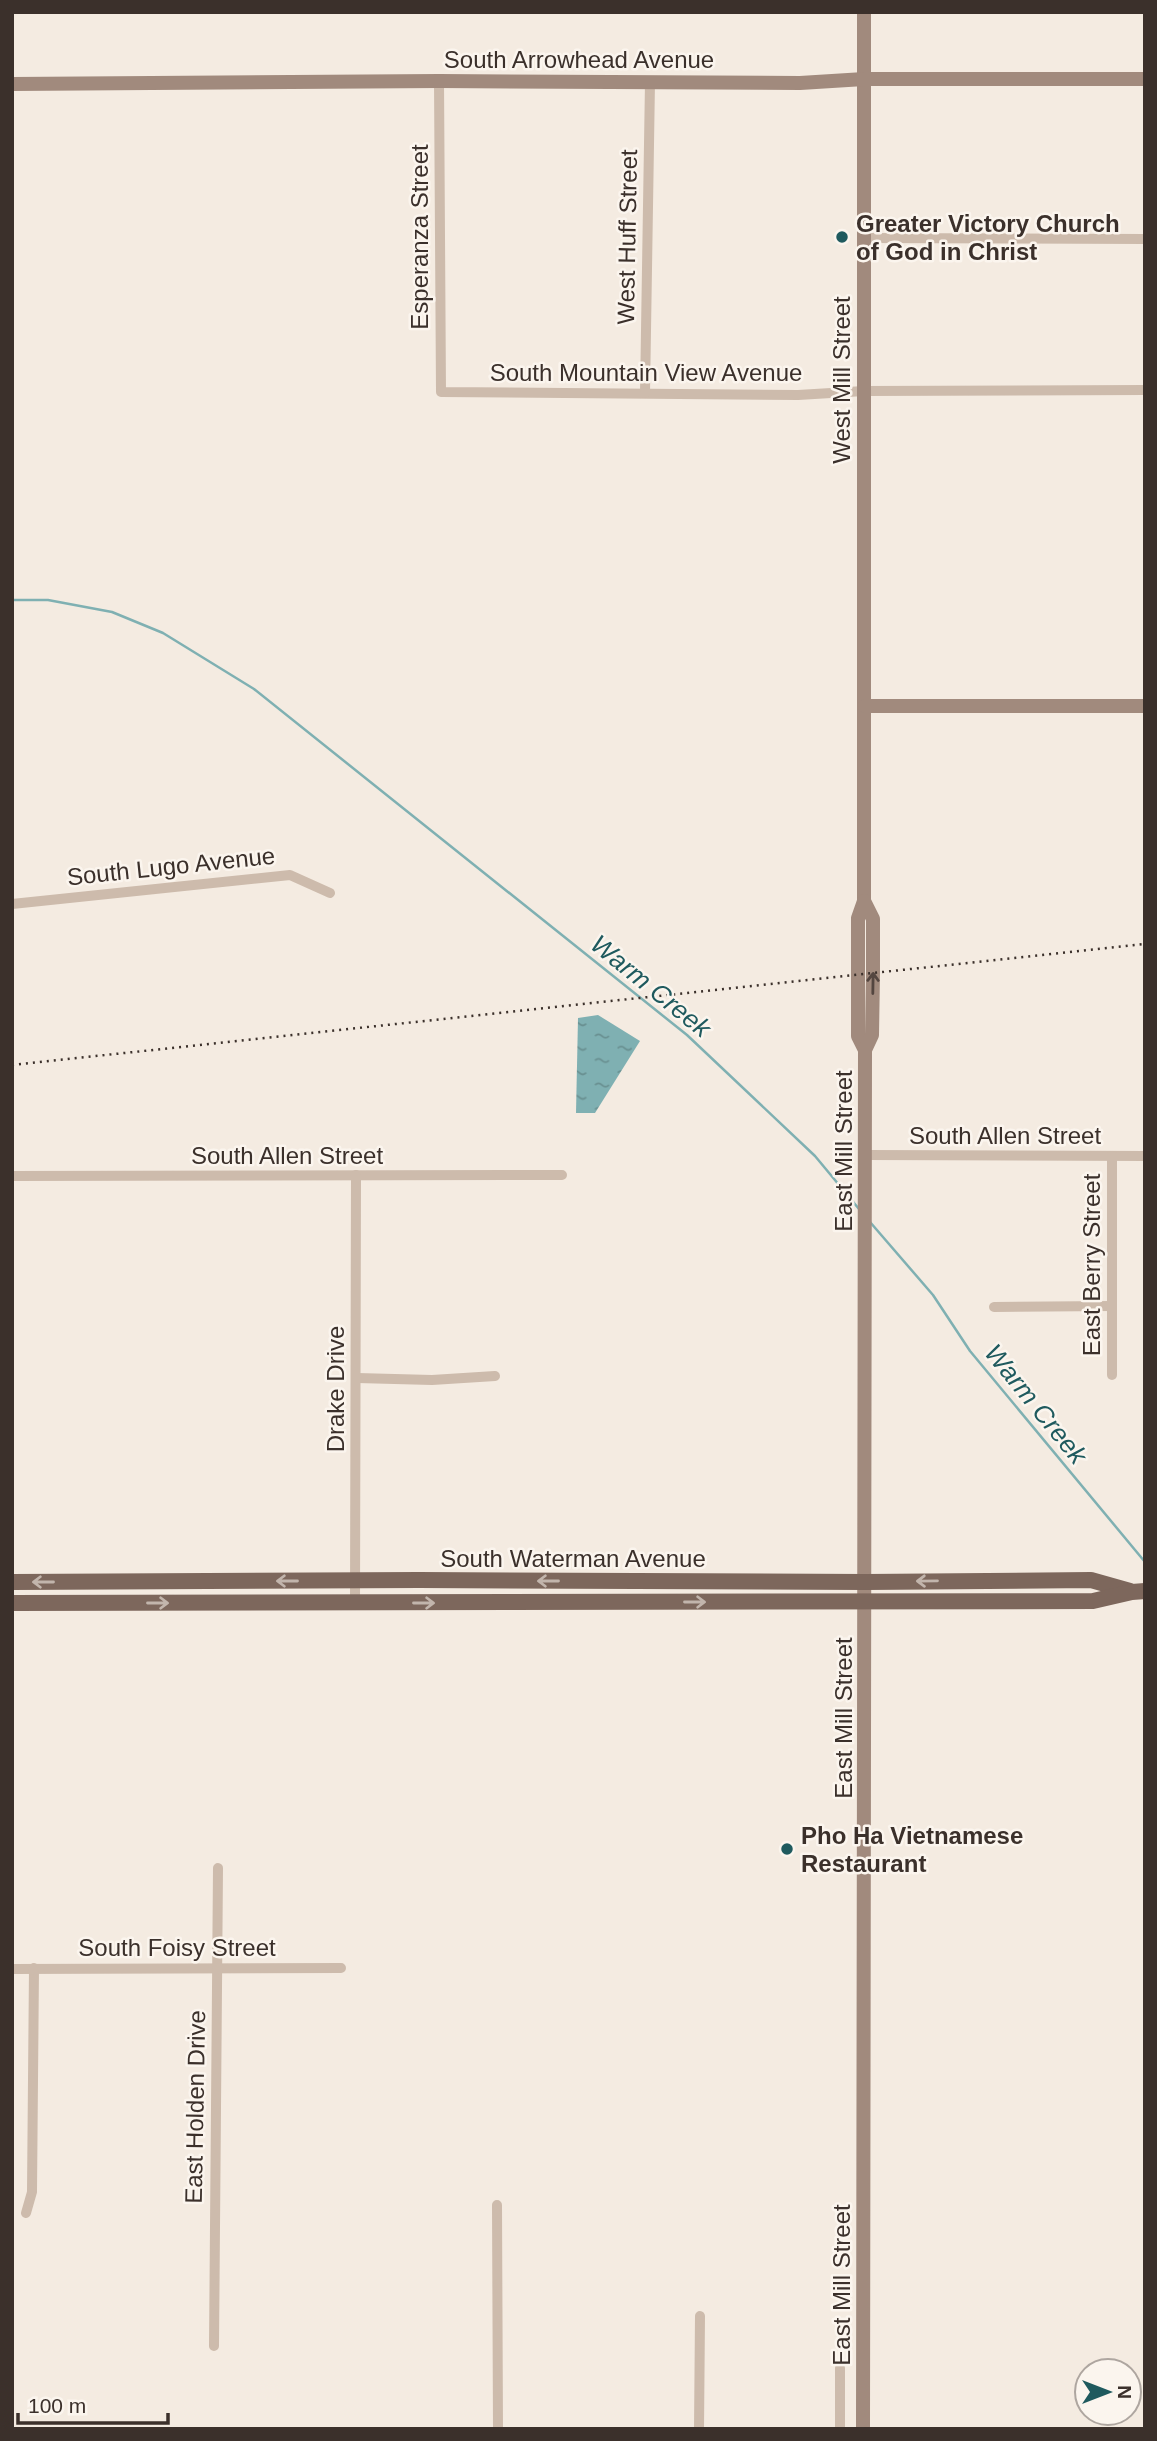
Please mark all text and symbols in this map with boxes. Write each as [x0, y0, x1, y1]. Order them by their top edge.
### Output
street label: South Arrowhead Avenue [444, 46, 714, 73]
street label: Esperanza Street [406, 144, 433, 330]
street label: West Huff Street [612, 149, 642, 325]
place label: Greater Victory Church of God in Christ [856, 210, 1120, 265]
marker: Greater Victory Church of God in Christ [834, 229, 850, 245]
street label: West Mill Street [828, 296, 855, 464]
street label: South Mountain View Avenue [490, 359, 802, 386]
street label: South Lugo Avenue [66, 842, 276, 890]
water label: Warm Creek [585, 929, 718, 1045]
one-way arrow [866, 972, 879, 995]
street label: East Mill Street [830, 1070, 857, 1232]
street label: South Allen Street [909, 1122, 1101, 1149]
street label: South Allen Street [191, 1142, 383, 1169]
street label: East Berry Street [1078, 1173, 1105, 1356]
street label: Drake Drive [322, 1326, 349, 1452]
water label: Warm Creek [979, 1338, 1095, 1471]
street label: South Waterman Avenue [440, 1545, 706, 1572]
one-way arrow [276, 1574, 299, 1588]
one-way arrow [537, 1574, 560, 1588]
one-way arrow [32, 1575, 55, 1589]
one-way arrow [916, 1575, 939, 1588]
one-way arrow [684, 1595, 707, 1609]
one-way arrow [146, 1596, 169, 1610]
one-way arrow [412, 1596, 435, 1610]
street label: East Mill Street [830, 1637, 857, 1799]
place label: Pho Ha Vietnamese Restaurant [801, 1822, 1023, 1877]
marker: Pho Ha Vietnamese Restaurant [779, 1841, 795, 1857]
street label: South Foisy Street [78, 1934, 276, 1961]
street label: East Holden Drive [180, 2010, 210, 2204]
street label: East Mill Street [828, 2204, 855, 2366]
north arrow [1073, 2357, 1143, 2427]
scale bar [18, 2382, 168, 2426]
text: N [1114, 2385, 1135, 2399]
text: 100 m [28, 2394, 86, 2417]

